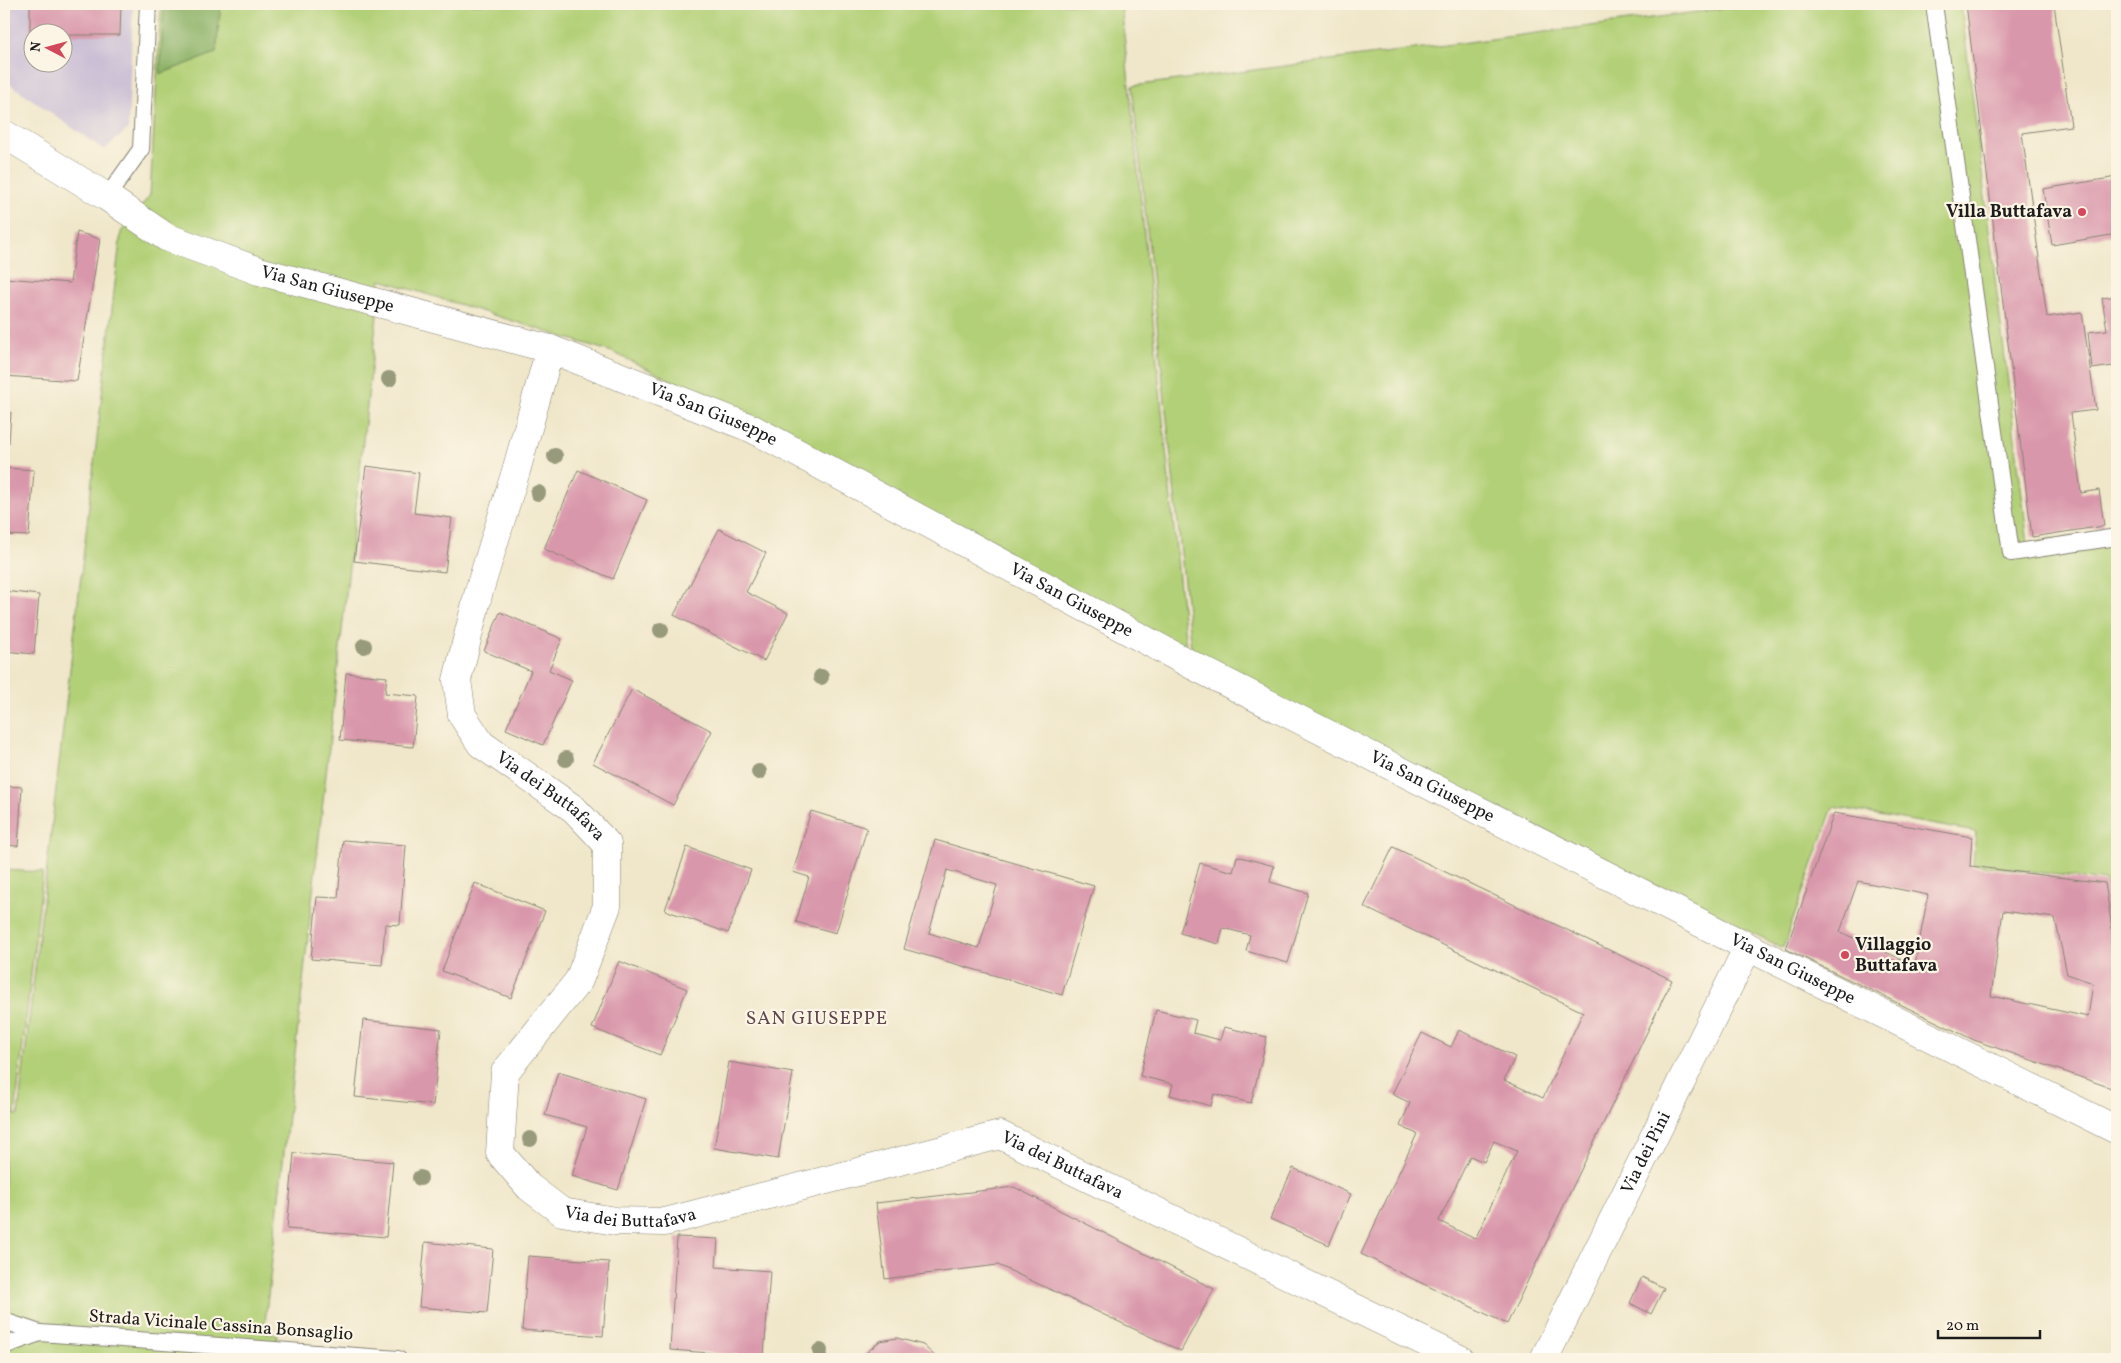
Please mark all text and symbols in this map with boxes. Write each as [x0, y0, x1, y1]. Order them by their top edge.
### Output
north arrow [22, 22, 72, 72]
text: N [27, 41, 47, 53]
place label: Villa Buttafava [1946, 200, 2072, 225]
marker: Villa Buttafava [2076, 206, 2088, 218]
street label: Via San Giuseppe [258, 260, 397, 319]
street label: Via San Giuseppe [645, 377, 782, 452]
street label: Via San Giuseppe [1005, 557, 1138, 644]
street label: Via San Giuseppe [1365, 745, 1499, 829]
street label: Via dei Buttafava [491, 746, 611, 847]
street label: Via San Giuseppe [1726, 927, 1859, 1011]
place label: Villaggio Buttafava [1855, 933, 1938, 979]
marker: Villaggio Buttafava [1839, 949, 1851, 961]
district label: SAN GIUSEPPE [746, 1006, 888, 1032]
street label: Via dei Pini [1615, 1107, 1677, 1198]
street label: Via dei Buttafava [997, 1125, 1128, 1206]
street label: Via dei Buttafava [562, 1200, 699, 1234]
street label: Strada Vicinale Cassina Bonsaglio [88, 1304, 354, 1348]
scale bar [1938, 1308, 2041, 1340]
text: 20 m [1946, 1316, 1979, 1337]

